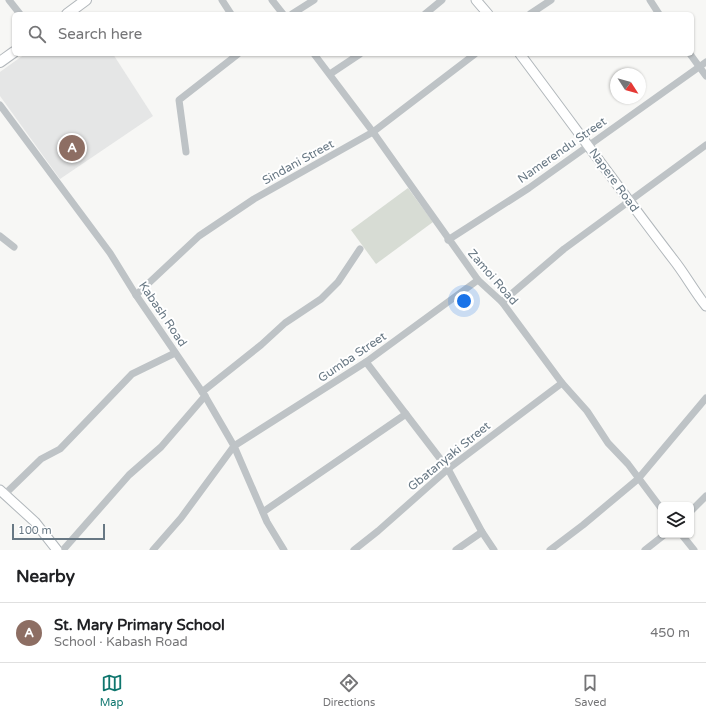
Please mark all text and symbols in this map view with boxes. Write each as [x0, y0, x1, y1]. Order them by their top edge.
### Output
search box [12, 12, 694, 56]
icon: search [26, 23, 48, 45]
text: Search here [58, 25, 142, 43]
north arrow [610, 68, 646, 104]
street label: Namerendu Street [515, 114, 609, 186]
pin: A [59, 133, 85, 163]
street label: Sindani Street [260, 136, 337, 187]
street label: Napere Road [586, 145, 642, 215]
street label: Zamoi Road [465, 246, 521, 308]
street label: Kabash Road [136, 279, 190, 349]
your location [454, 291, 474, 311]
street label: Gumba Street [315, 329, 389, 385]
street label: Gbatanyaki Street [405, 418, 493, 493]
map controls [658, 502, 694, 538]
button: layers [658, 502, 694, 538]
scale bar [12, 522, 105, 541]
text: 100 m [18, 524, 52, 537]
text: Nearby [16, 566, 75, 587]
text: St. Mary Primary School [54, 616, 225, 634]
text: A [24, 625, 34, 641]
text: 450 m [650, 625, 690, 641]
text: School · Kabash Road [54, 634, 188, 650]
tab: Map [100, 672, 123, 709]
tab: Directions [323, 672, 375, 709]
tab: Saved [575, 672, 606, 709]

